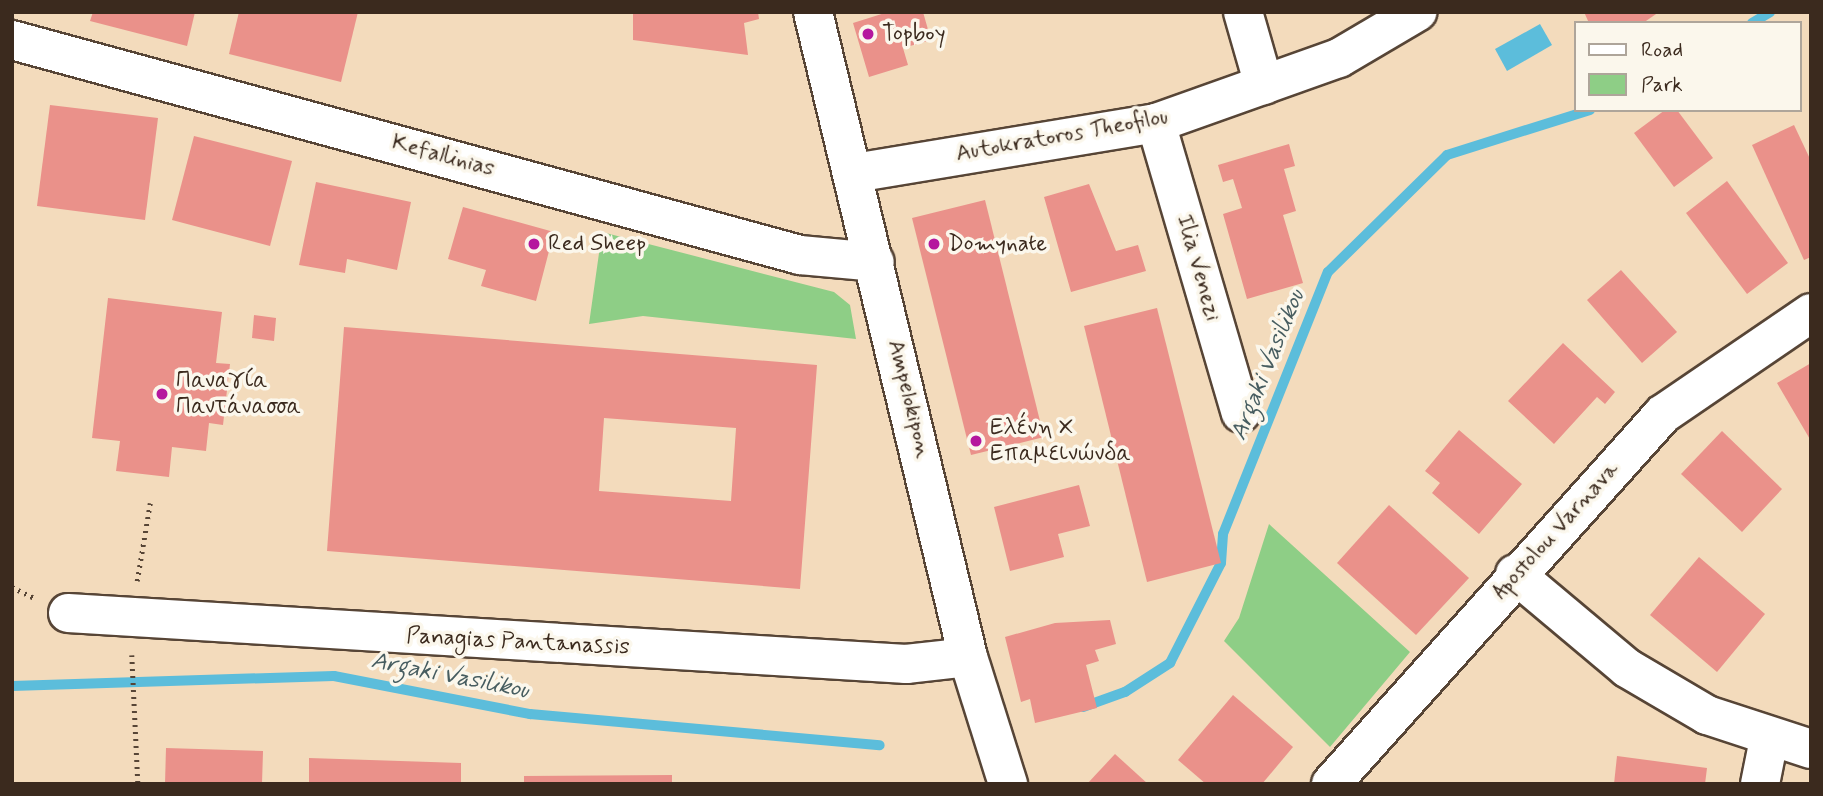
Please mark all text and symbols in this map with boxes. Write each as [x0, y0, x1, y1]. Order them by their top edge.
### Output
place label: Topboy [882, 20, 946, 48]
legend [1574, 21, 1802, 112]
marker: Topboy [860, 26, 876, 42]
text: Road [1641, 36, 1683, 64]
text: Park [1641, 71, 1683, 99]
street label: Autokratoros Theofilou [954, 104, 1170, 168]
street label: Kefallinias [389, 129, 497, 183]
street label: Ilia Venezi [1170, 212, 1226, 324]
place label: Red Sheep [548, 230, 646, 258]
place label: Domynate [948, 230, 1047, 258]
marker: Red Sheep [526, 236, 542, 252]
marker: Domynate [926, 236, 942, 252]
water label: Argaki Vasilikou [1225, 286, 1311, 444]
street label: Ampelokipon [881, 337, 937, 461]
place label: Παναγία Παντάνασσα [176, 367, 301, 421]
marker: Παναγία Παντάνασσα [154, 386, 170, 402]
place label: Ελένη Χ Επαμεινώνδα [990, 414, 1131, 468]
marker: Ελένη Χ Επαμεινώνδα [968, 433, 984, 449]
street label: Apostolou Varnava [1487, 456, 1625, 606]
street label: Panagias Pantanassis [410, 623, 626, 661]
water label: Argaki Vasilikou [369, 647, 531, 705]

